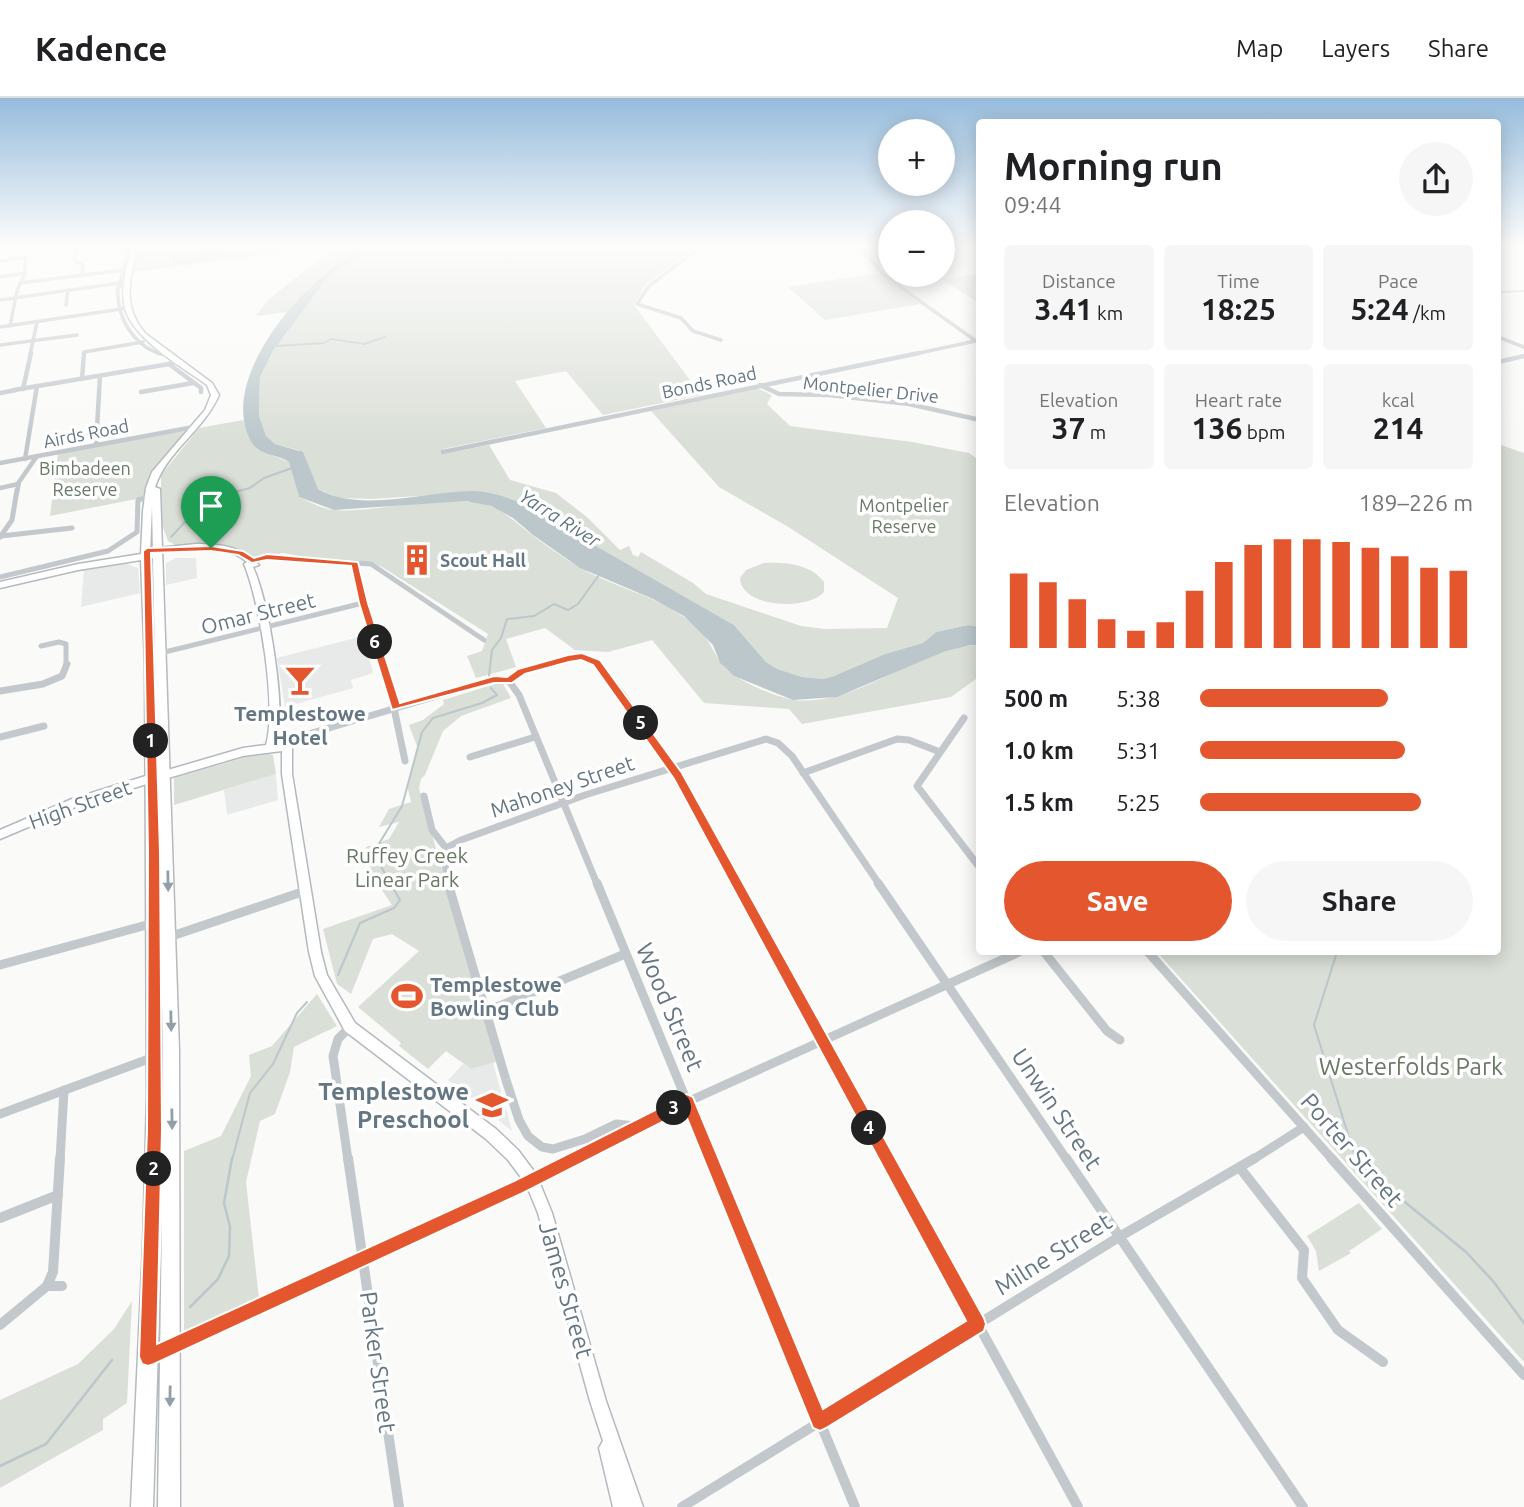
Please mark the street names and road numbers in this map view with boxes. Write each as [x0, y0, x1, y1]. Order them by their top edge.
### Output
street label: Bonds Road [660, 362, 758, 402]
street label: Montpelier Drive [802, 372, 940, 406]
street label: Airds Road [41, 415, 131, 451]
street label: Omar Street [199, 587, 317, 639]
street label: Mahoney Street [487, 750, 637, 822]
street label: High Street [26, 774, 134, 834]
street label: Wood Street [631, 939, 709, 1076]
street label: Unwin Street [1006, 1043, 1108, 1175]
street label: Porter Street [1295, 1088, 1409, 1213]
street label: Milne Street [990, 1207, 1117, 1301]
street label: James Street [534, 1218, 599, 1362]
street label: Parker Street [355, 1290, 401, 1435]

